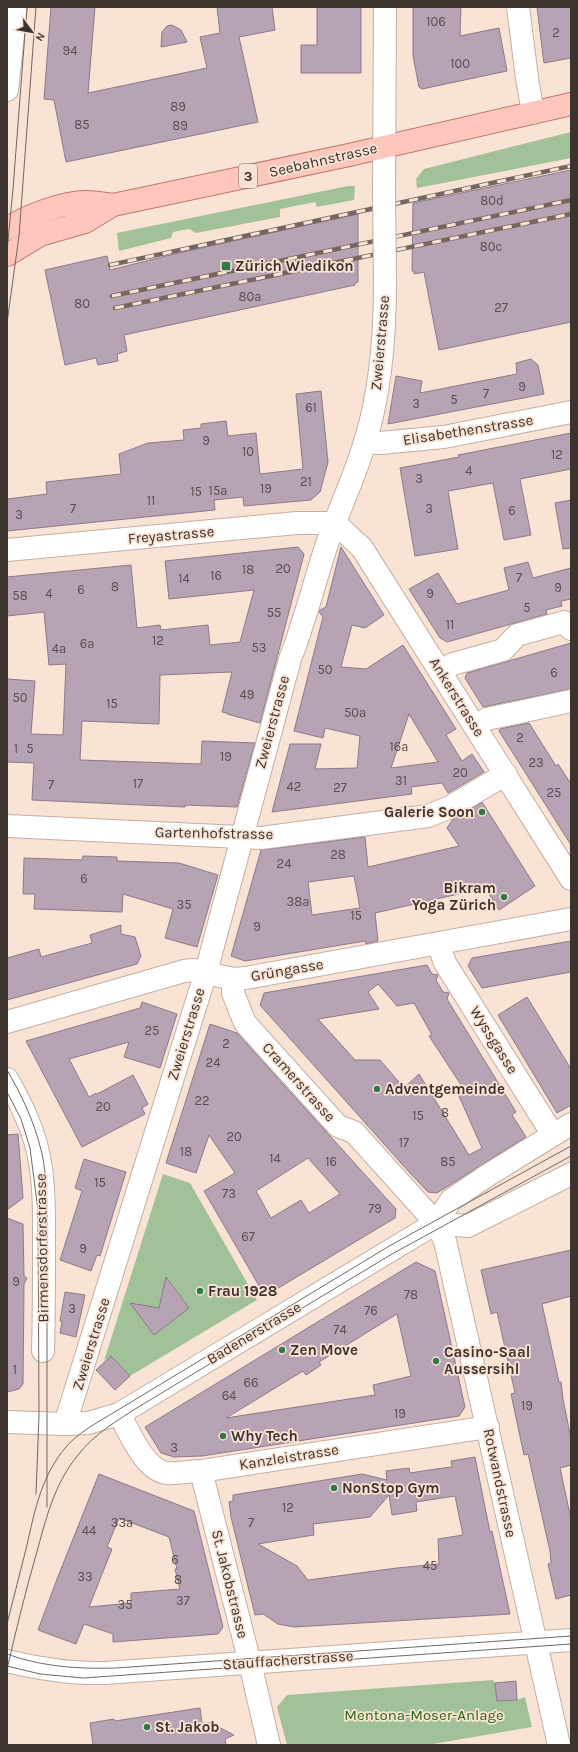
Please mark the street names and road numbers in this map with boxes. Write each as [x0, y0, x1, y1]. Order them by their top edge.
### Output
street label: Seebahnstrasse [267, 139, 379, 181]
road number: 3 [239, 164, 257, 188]
street label: Zweierstrasse [367, 295, 393, 391]
street label: Elisabethenstrasse [401, 411, 535, 449]
street label: Freyastrasse [127, 522, 215, 548]
street label: Ankerstrasse [426, 654, 488, 740]
street label: Zweierstrasse [251, 673, 293, 771]
street label: Gartenhofstrasse [155, 823, 273, 843]
street label: Grüngasse [249, 955, 325, 985]
street label: Zweierstrasse [163, 986, 209, 1082]
street label: Wyssgasse [466, 1003, 522, 1077]
street label: Cramerstrasse [259, 1039, 339, 1125]
street label: Birmensdorferstrasse [32, 1173, 52, 1323]
street label: Zweierstrasse [68, 1296, 114, 1392]
street label: Badenerstrasse [203, 1298, 305, 1368]
street label: Rotwandstrasse [480, 1427, 520, 1539]
street label: Kanzleistrasse [238, 1440, 340, 1474]
street label: St. Jakobstrasse [208, 1528, 252, 1640]
street label: Stauffacherstrasse [222, 1646, 354, 1674]

